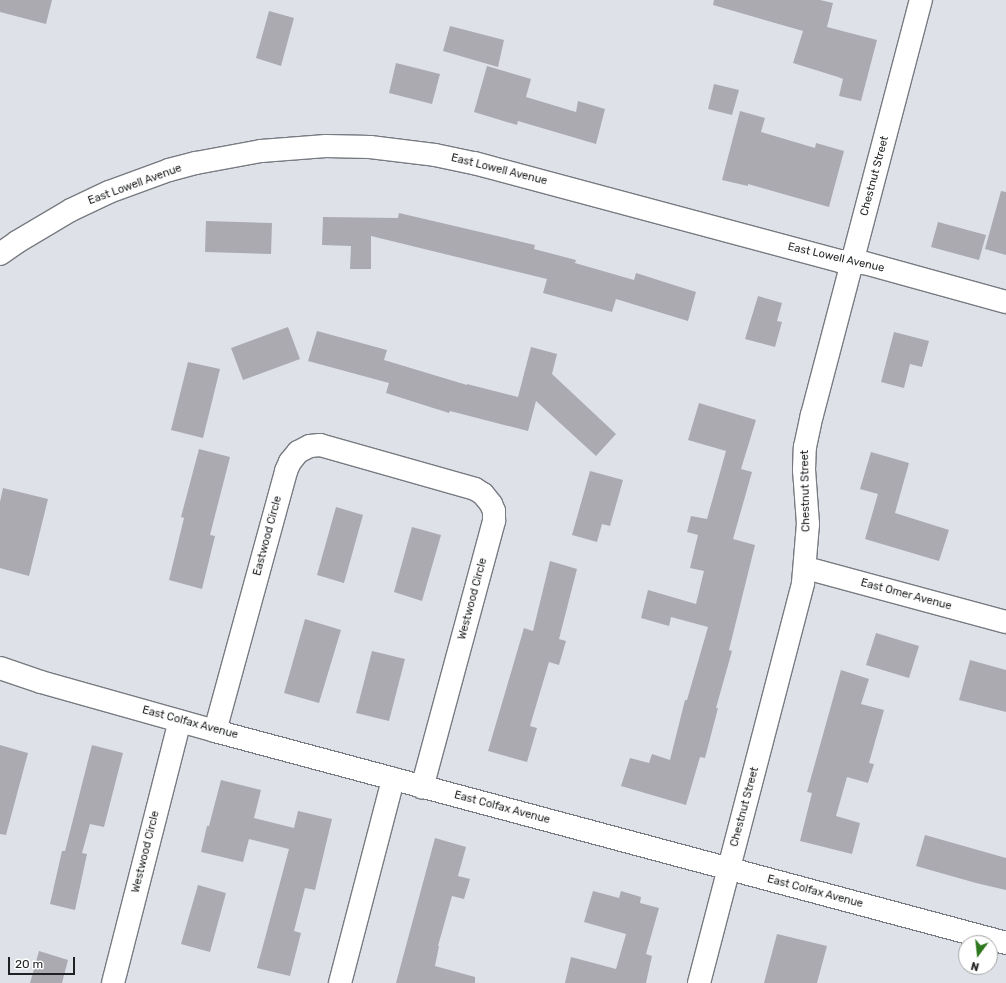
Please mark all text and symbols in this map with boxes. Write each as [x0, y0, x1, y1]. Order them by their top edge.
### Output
street label: Chestnut Street [858, 135, 892, 217]
street label: East Lowell Avenue [449, 152, 549, 188]
street label: East Lowell Avenue [86, 162, 184, 208]
street label: East Lowell Avenue [786, 240, 886, 276]
street label: Chestnut Street [799, 450, 813, 532]
street label: Eastwood Circle [251, 495, 285, 577]
street label: Westwood Circle [456, 557, 490, 641]
street label: East Omer Avenue [859, 576, 953, 614]
street label: East Colfax Avenue [140, 704, 240, 742]
street label: Chestnut Street [728, 766, 762, 848]
street label: East Colfax Avenue [452, 789, 552, 827]
street label: Westwood Circle [129, 810, 163, 894]
street label: East Colfax Avenue [765, 873, 865, 911]
north arrow [958, 935, 998, 975]
scale bar [10, 949, 77, 975]
text: 20 m [15, 957, 43, 971]
text: N [970, 959, 981, 973]

